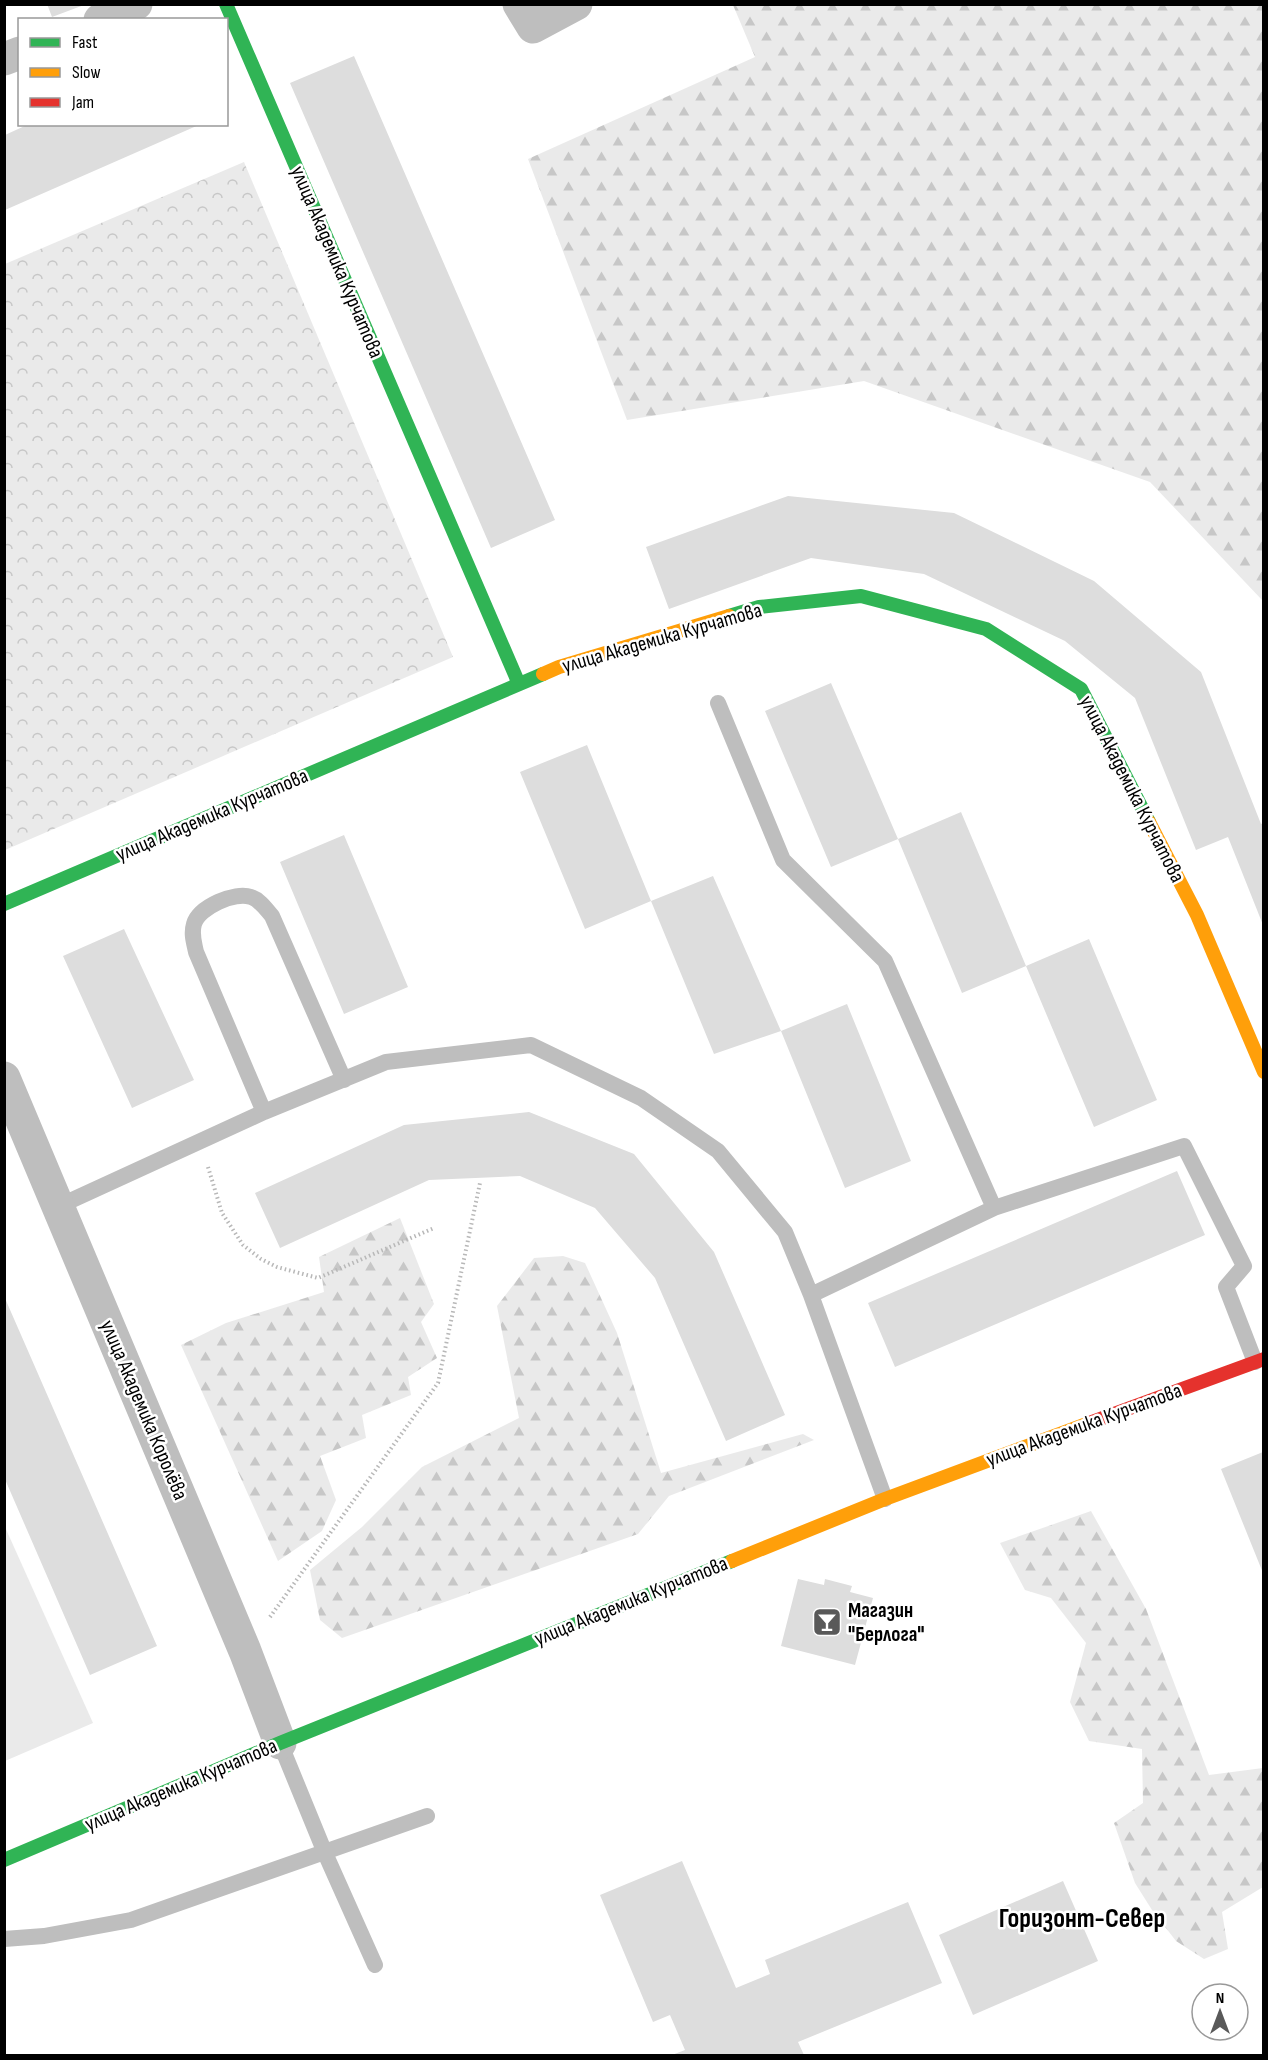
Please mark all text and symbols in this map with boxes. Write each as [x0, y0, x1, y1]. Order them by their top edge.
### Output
legend [18, 18, 228, 126]
text: Fast [72, 32, 98, 53]
text: Slow [72, 62, 101, 83]
text: Jam [71, 92, 94, 113]
street label: улица Академика Курчатова [285, 162, 389, 362]
street label: улица Академика Курчатова [559, 598, 765, 678]
street label: улица Академика Курчатова [1074, 691, 1190, 887]
street label: улица Академика Курчатова [112, 763, 312, 867]
street label: улица Академика Королёва [95, 1316, 193, 1504]
street label: улица Академика Курчатова [983, 1378, 1185, 1472]
street label: улица Академика Курчатова [531, 1551, 731, 1651]
place label: Магазин "Берлога" [848, 1598, 925, 1647]
bar icon: Магазин "Берлога" [811, 1606, 843, 1638]
street label: улица Академика Курчатова [81, 1733, 281, 1837]
district label: Горизонт-Север [999, 1903, 1165, 1935]
north arrow [1190, 1982, 1250, 2042]
text: N [1216, 1989, 1224, 2008]

